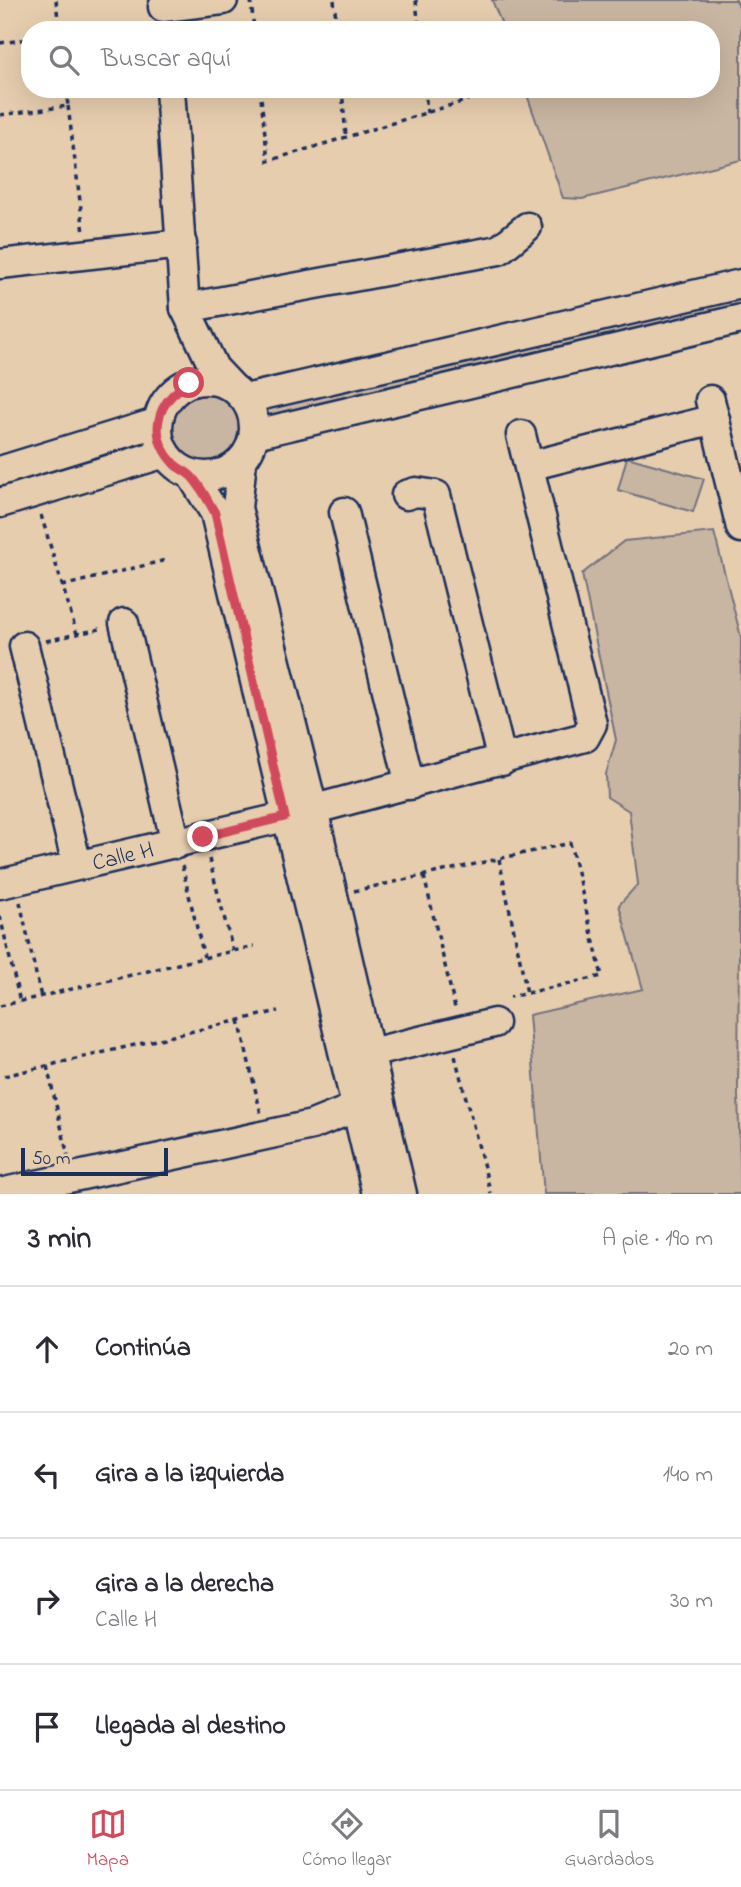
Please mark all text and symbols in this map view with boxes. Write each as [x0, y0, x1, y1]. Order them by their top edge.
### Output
search box [21, 21, 720, 98]
icon: search [45, 41, 83, 79]
text: Buscar aquí [101, 41, 231, 79]
route start [173, 367, 204, 398]
route end [187, 821, 218, 852]
street label: Calle H [89, 834, 157, 881]
scale bar [21, 1145, 168, 1177]
text: 50 m [32, 1146, 71, 1173]
text: 3 min [28, 1218, 91, 1262]
text: A pie · 190 m [602, 1223, 713, 1256]
icon: ahead [28, 1330, 66, 1368]
text: Continúa [95, 1330, 191, 1368]
text: 20 m [668, 1333, 713, 1366]
icon: left [28, 1456, 66, 1494]
text: Gira a la izquierda [95, 1456, 284, 1494]
text: 140 m [663, 1459, 713, 1492]
text: Gira a la derecha [95, 1566, 274, 1604]
icon: right [28, 1582, 66, 1620]
text: 30 m [670, 1585, 713, 1618]
text: Calle H [95, 1604, 157, 1637]
icon: arrive [28, 1708, 66, 1746]
text: Llegada al destino [95, 1708, 286, 1746]
tab: Mapa [87, 1805, 129, 1874]
tab: Cómo llegar [302, 1805, 391, 1874]
tab: Guardados [564, 1805, 654, 1874]

